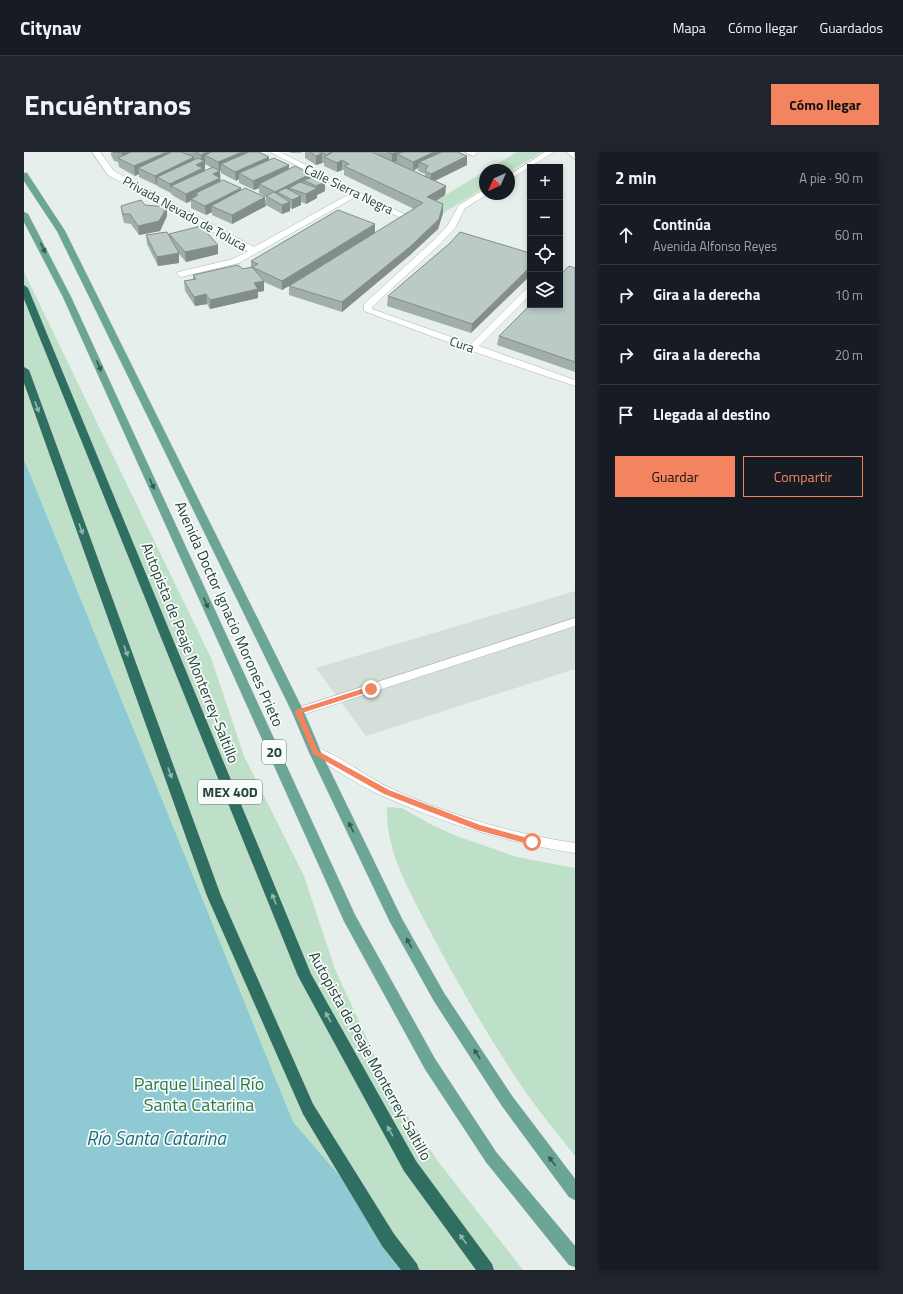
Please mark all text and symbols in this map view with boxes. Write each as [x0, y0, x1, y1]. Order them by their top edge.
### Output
text: Citynav [20, 13, 81, 42]
text: Mapa [673, 17, 706, 38]
text: Cómo llegar [728, 17, 798, 38]
text: Guardados [820, 17, 883, 38]
text: Encuéntranos [24, 83, 191, 126]
button: Cómo llegar [771, 84, 879, 125]
street label: Calle Sierra Negra [301, 159, 397, 219]
north arrow [479, 164, 515, 200]
map controls [527, 164, 563, 308]
button: + [527, 164, 563, 200]
text: 2 min [615, 165, 656, 191]
text: A pie · 90 m [799, 168, 863, 188]
street label: Privada Nevado de Toluca [119, 170, 251, 256]
button: − [527, 200, 563, 236]
text: Continúa [653, 213, 711, 236]
icon: ahead [615, 224, 637, 246]
text: 60 m [835, 225, 863, 245]
button: locate [527, 236, 563, 272]
text: Avenida Alfonso Reyes [653, 236, 777, 256]
one-way arrow [40, 243, 46, 254]
button: layers [527, 272, 563, 308]
text: Gira a la derecha [653, 283, 760, 306]
icon: right [615, 284, 637, 306]
text: 10 m [835, 285, 863, 305]
street label: Cura [447, 331, 477, 358]
text: Gira a la derecha [653, 343, 760, 366]
icon: right [615, 344, 637, 366]
text: 20 m [835, 345, 863, 365]
one-way arrow [96, 360, 102, 372]
one-way arrow [35, 401, 41, 413]
text: Llegada al destino [653, 403, 770, 426]
icon: arrive [615, 404, 637, 426]
button: Guardar [615, 456, 735, 497]
button: Compartir [743, 456, 863, 497]
one-way arrow [149, 479, 155, 490]
street label: Avenida Doctor Ignacio Morones Prieto [169, 497, 290, 730]
one-way arrow [79, 523, 85, 535]
street label: Autopista de Peaje Monterrey-Saltillo [136, 539, 245, 767]
one-way arrow [203, 597, 209, 608]
one-way arrow [123, 646, 129, 658]
route end [362, 680, 380, 698]
road number: 20 [262, 740, 286, 764]
one-way arrow [167, 768, 173, 780]
road number: MEX 40D [198, 780, 262, 804]
one-way arrow [348, 821, 354, 833]
route start [523, 833, 541, 851]
one-way arrow [270, 893, 276, 905]
one-way arrow [406, 937, 413, 949]
street label: Autopista de Peaje Monterrey-Saltillo [303, 947, 438, 1165]
one-way arrow [324, 1011, 331, 1023]
one-way arrow [473, 1049, 480, 1060]
park label: Parque Lineal Río Santa Catarina [134, 1070, 264, 1118]
water label: Río Santa Catarina [86, 1123, 227, 1152]
one-way arrow [387, 1125, 394, 1137]
one-way arrow [547, 1155, 556, 1166]
one-way arrow [459, 1233, 467, 1244]

